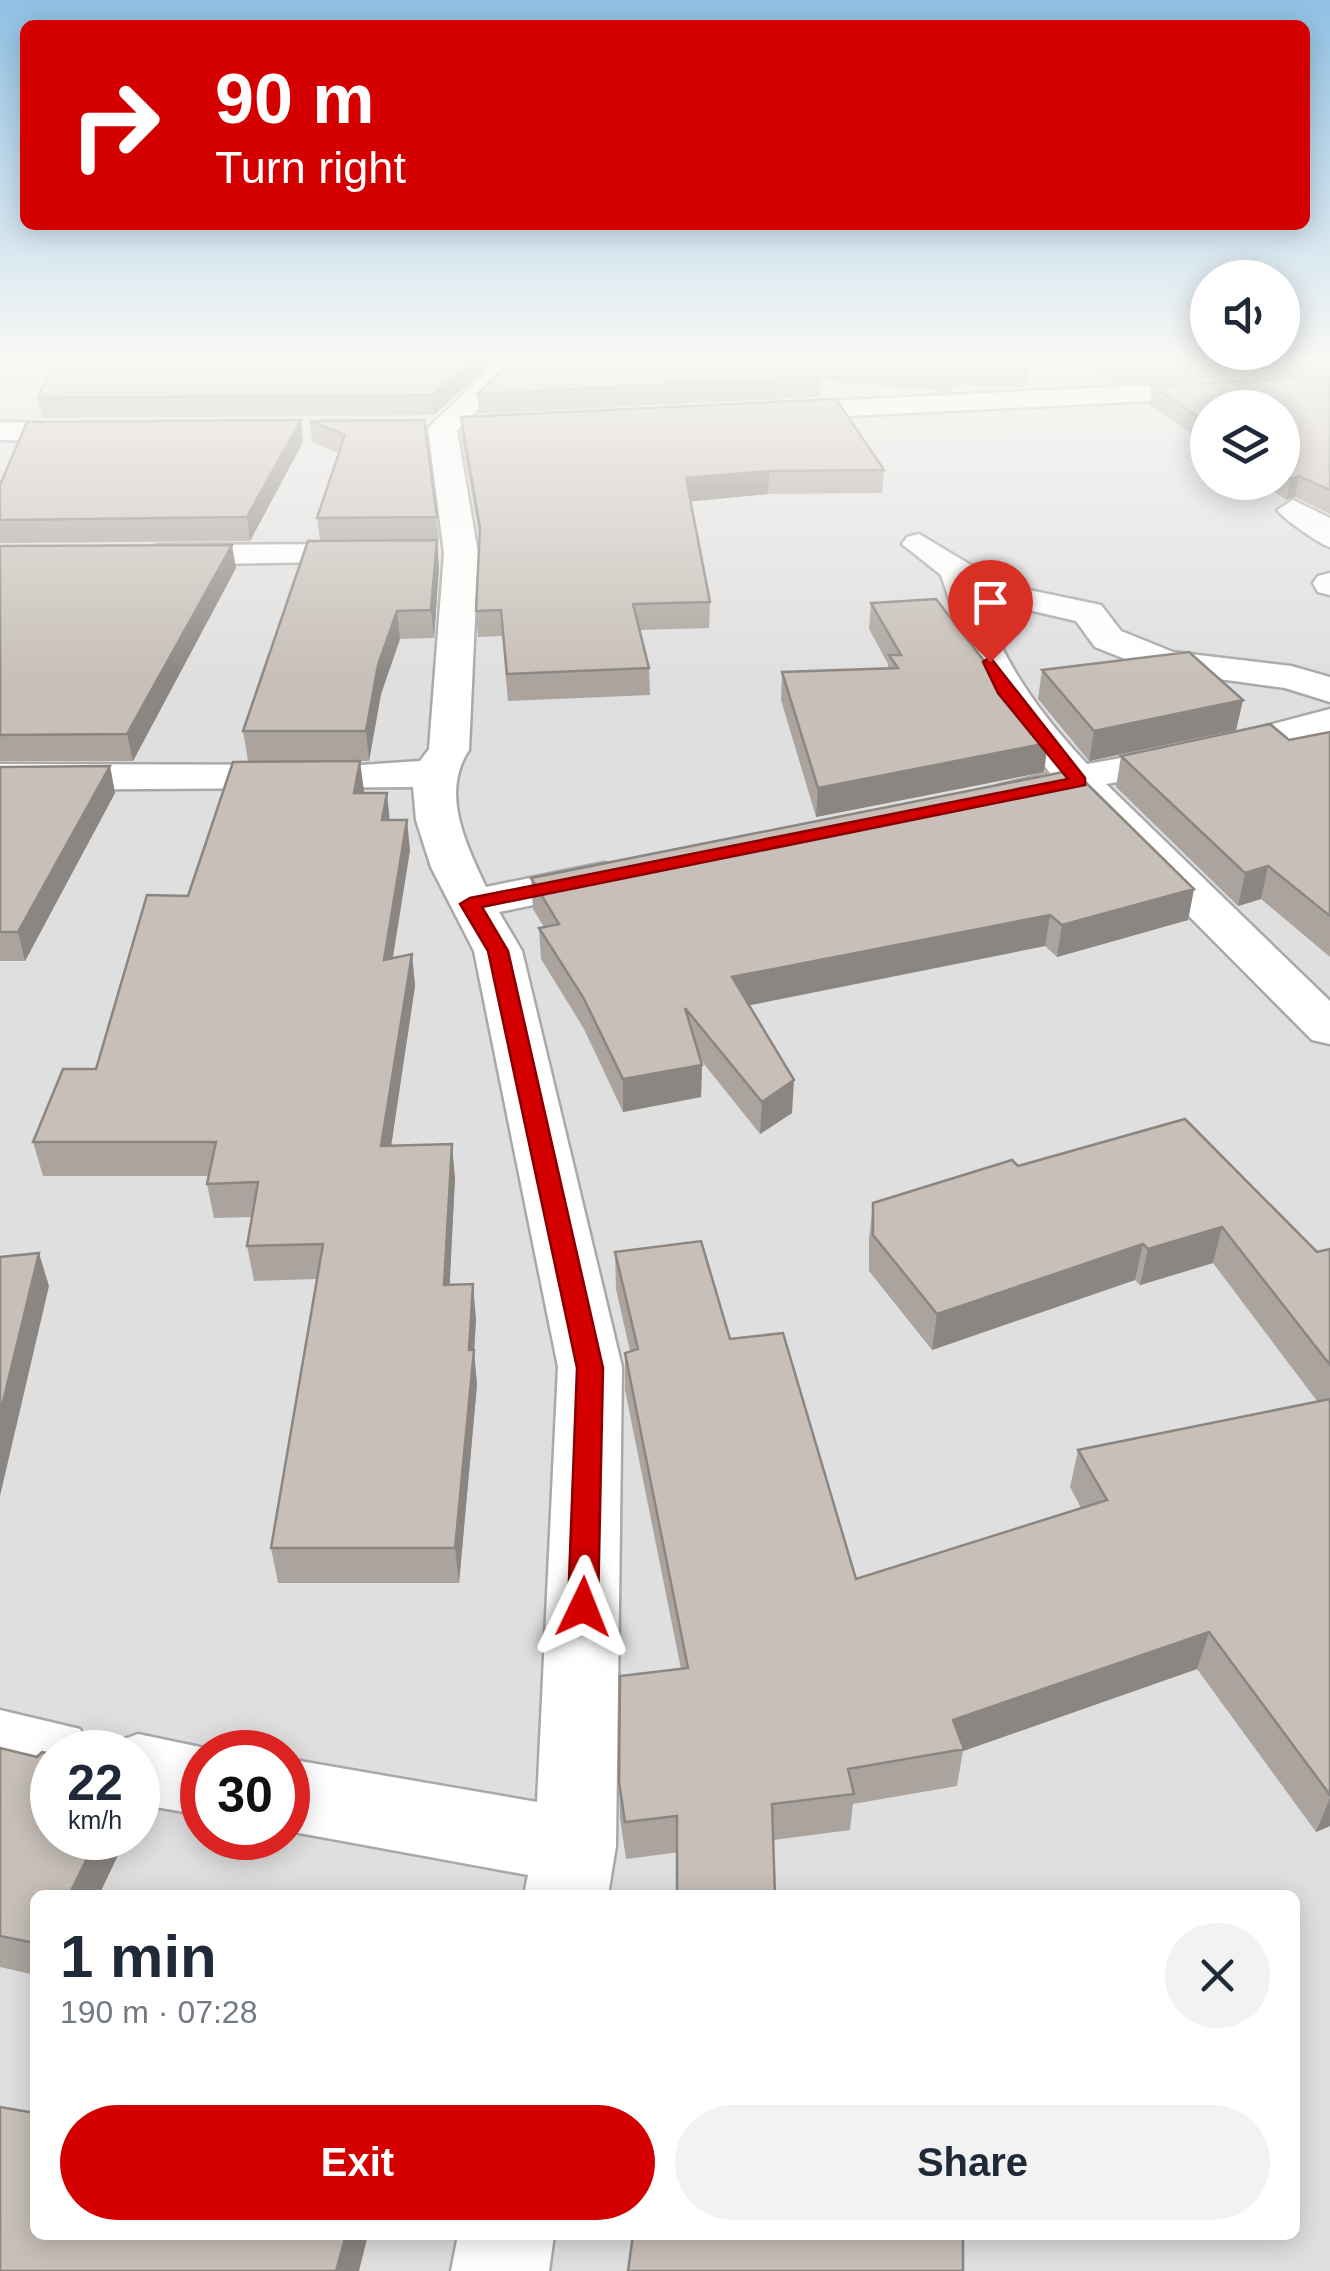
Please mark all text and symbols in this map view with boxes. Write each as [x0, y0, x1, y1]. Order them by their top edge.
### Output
icon: right [50, 60, 180, 190]
text: 90 m [215, 60, 375, 138]
text: Turn right [215, 142, 406, 193]
map controls [1190, 260, 1300, 500]
button: sound [1190, 260, 1300, 370]
button: layers [1190, 390, 1300, 500]
pin [948, 560, 1033, 663]
icon: arrive [963, 575, 1018, 630]
position arrow [531, 1555, 635, 1659]
speed limit sign: 30 [180, 1730, 310, 1860]
text: 22 [67, 1755, 123, 1811]
text: km/h [68, 1806, 122, 1834]
text: 1 min [60, 1923, 217, 1990]
button: close [1165, 1923, 1270, 2028]
text: 190 m · 07:28 [60, 1994, 257, 2030]
button: Exit [60, 2105, 655, 2220]
button: Share [675, 2105, 1270, 2220]

